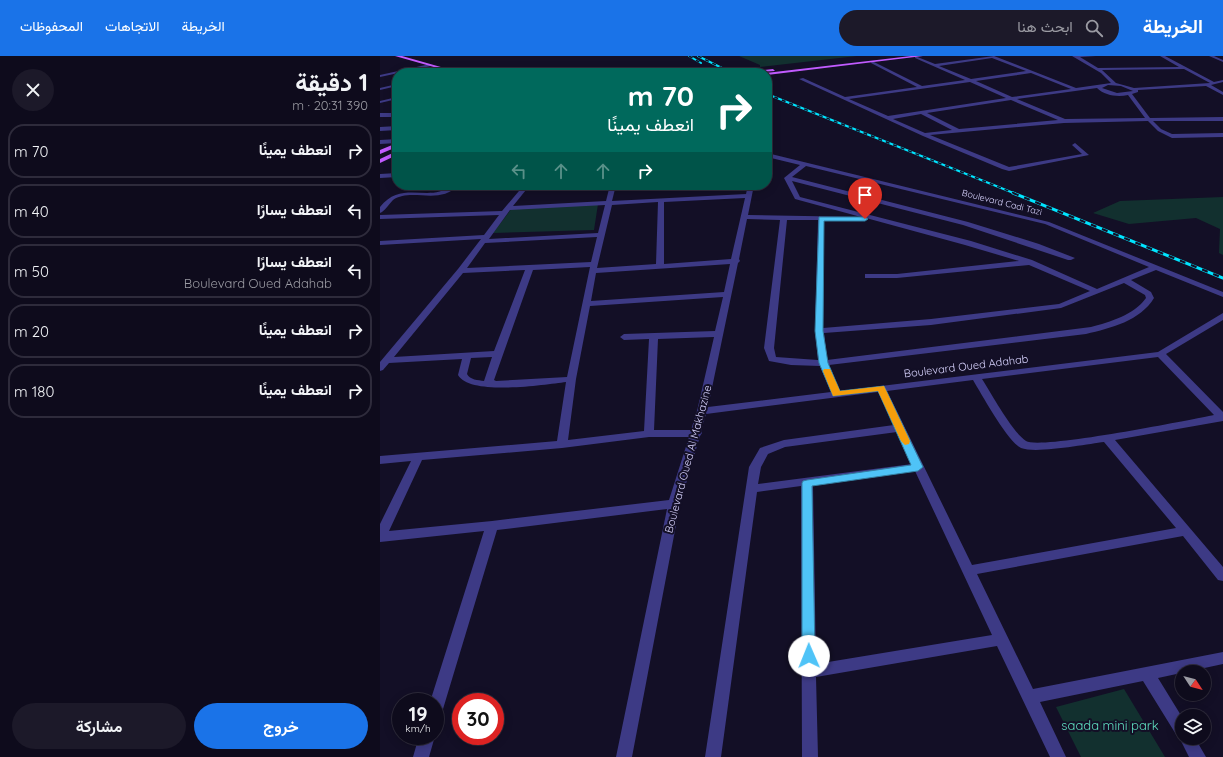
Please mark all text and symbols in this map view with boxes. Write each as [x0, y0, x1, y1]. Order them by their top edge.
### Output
search box [839, 10, 1119, 46]
text: الخريطة [1143, 14, 1203, 38]
text: المحفوظات [20, 17, 83, 35]
text: الاتجاهات [105, 17, 159, 35]
text: الخريطة [181, 17, 225, 35]
text: ابحث هنا [1017, 17, 1073, 36]
icon: search [1083, 17, 1105, 39]
text: 1 دقيقة [295, 67, 368, 97]
button: close [12, 69, 54, 111]
text: 70 m [628, 78, 694, 113]
icon: right [708, 84, 760, 136]
text: 390 m · 20:31 [292, 97, 368, 113]
text: انعطف يمينًا [607, 113, 694, 136]
text: انعطف يمينًا [259, 140, 332, 159]
icon: right [344, 140, 366, 162]
text: 70 m [14, 142, 48, 161]
icon: left [508, 160, 530, 182]
icon: ahead [550, 160, 572, 182]
icon: ahead [592, 160, 614, 182]
icon: right [634, 160, 656, 182]
pin [848, 178, 882, 219]
icon: arrive [854, 184, 876, 206]
street label: Boulevard Cadi Tazi [961, 187, 1043, 217]
text: انعطف يسارًا [257, 200, 332, 219]
icon: left [344, 200, 366, 222]
text: 40 m [14, 202, 49, 221]
text: انعطف يسارًا [257, 252, 332, 271]
icon: left [344, 260, 366, 282]
text: 50 m [14, 262, 49, 281]
text: Boulevard Oued Adahab [184, 275, 332, 291]
text: انعطف يمينًا [259, 320, 332, 339]
icon: right [344, 320, 366, 342]
text: 20 m [14, 322, 49, 341]
street label: Boulevard Oued Adahab [903, 351, 1029, 381]
text: انعطف يمينًا [259, 380, 332, 399]
icon: right [344, 380, 366, 402]
text: 180 m [14, 382, 54, 401]
street label: Boulevard Oued Al Makhazine [661, 383, 715, 535]
position arrow [788, 635, 830, 677]
north arrow [1175, 665, 1211, 701]
map controls [1175, 665, 1211, 745]
speed limit sign: 30 [452, 693, 504, 745]
text: 19 [408, 701, 428, 726]
button: مشاركة [12, 703, 186, 749]
button: خروج [194, 703, 368, 749]
button: layers [1175, 709, 1211, 745]
park label: saada mini park [1061, 717, 1159, 733]
text: km/h [405, 722, 431, 735]

